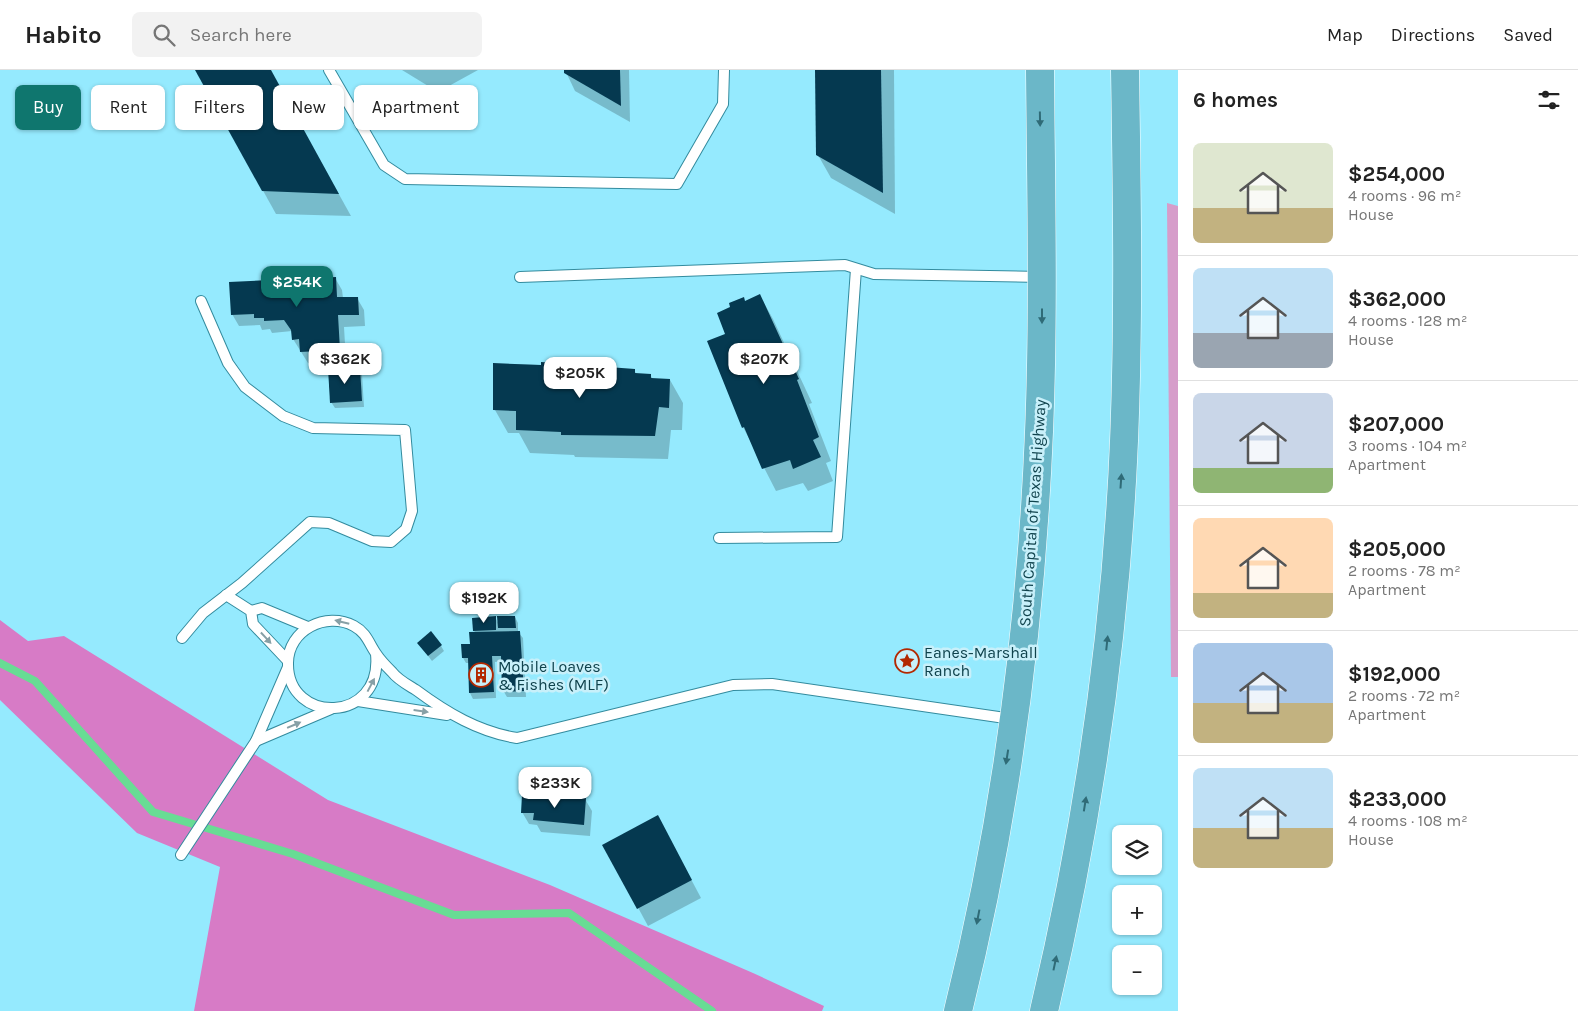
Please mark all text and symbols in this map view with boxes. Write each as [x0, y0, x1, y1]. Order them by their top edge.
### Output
search box [132, 12, 482, 57]
text: Habito [25, 21, 102, 49]
icon: search [150, 21, 178, 49]
text: Search here [190, 24, 292, 46]
text: Map [1327, 24, 1363, 46]
text: Directions [1391, 24, 1475, 46]
text: Saved [1503, 24, 1553, 46]
chip: Buy [15, 85, 81, 130]
chip: Rent [91, 85, 165, 130]
chip: Filters [175, 85, 263, 130]
chip: New [273, 85, 344, 130]
chip: Apartment [354, 85, 478, 130]
icon: filters [1535, 86, 1563, 114]
text: 6 homes [1193, 88, 1278, 112]
one-way arrow [1036, 111, 1044, 127]
text: $254,000 [1348, 162, 1445, 186]
icon: home [1233, 163, 1293, 223]
text: 4 rooms · 96 m² [1348, 186, 1461, 205]
text: House [1348, 205, 1394, 224]
pin: $254K [262, 266, 332, 308]
text: $254K [272, 272, 322, 291]
text: $362,000 [1348, 287, 1446, 311]
icon: home [1233, 288, 1293, 348]
one-way arrow [1038, 308, 1046, 324]
text: 4 rooms · 128 m² [1348, 311, 1467, 330]
text: House [1348, 330, 1394, 349]
pin: $362K [310, 342, 380, 385]
pin: $207K [729, 342, 799, 385]
text: $362K [320, 349, 370, 368]
text: $207K [739, 349, 789, 368]
pin: $205K [545, 356, 615, 399]
text: $205K [555, 363, 605, 382]
street label: South Capital of Texas Highway [1015, 398, 1050, 627]
text: $207,000 [1348, 412, 1444, 436]
icon: home [1233, 413, 1293, 473]
text: 3 rooms · 104 m² [1348, 436, 1467, 455]
text: Apartment [1348, 455, 1426, 474]
one-way arrow [1117, 473, 1125, 489]
text: $205,000 [1348, 537, 1446, 561]
icon: home [1233, 538, 1293, 598]
text: 2 rooms · 78 m² [1348, 561, 1461, 580]
text: Apartment [1348, 580, 1426, 599]
pin: $192K [449, 582, 519, 624]
text: $192K [461, 588, 507, 607]
one-way arrow [335, 618, 350, 626]
one-way arrow [260, 631, 272, 643]
one-way arrow [1103, 634, 1111, 650]
place label: Eanes-Marshall Ranch [924, 643, 1038, 680]
place icon: Eanes-Marshall Ranch [894, 648, 920, 674]
place label: Mobile Loaves & Fishes (MLF) [498, 657, 609, 694]
building icon: Mobile Loaves & Fishes (MLF) [468, 662, 494, 688]
text: $192,000 [1348, 662, 1441, 686]
icon: home [1233, 663, 1293, 723]
one-way arrow [367, 678, 375, 693]
text: 2 rooms · 72 m² [1348, 686, 1460, 705]
text: Apartment [1348, 705, 1426, 724]
one-way arrow [414, 707, 430, 715]
one-way arrow [287, 721, 302, 729]
one-way arrow [1002, 749, 1010, 765]
pin: $233K [520, 766, 590, 809]
text: $233K [529, 773, 581, 792]
text: $233,000 [1348, 787, 1446, 811]
icon: home [1233, 788, 1293, 848]
one-way arrow [1081, 795, 1089, 811]
text: 4 rooms · 108 m² [1348, 811, 1468, 830]
map controls [1112, 825, 1162, 995]
button: layers [1112, 825, 1162, 875]
text: House [1348, 830, 1394, 849]
button: + [1112, 885, 1162, 935]
one-way arrow [974, 909, 982, 924]
button: − [1112, 945, 1162, 995]
one-way arrow [1051, 956, 1059, 971]

